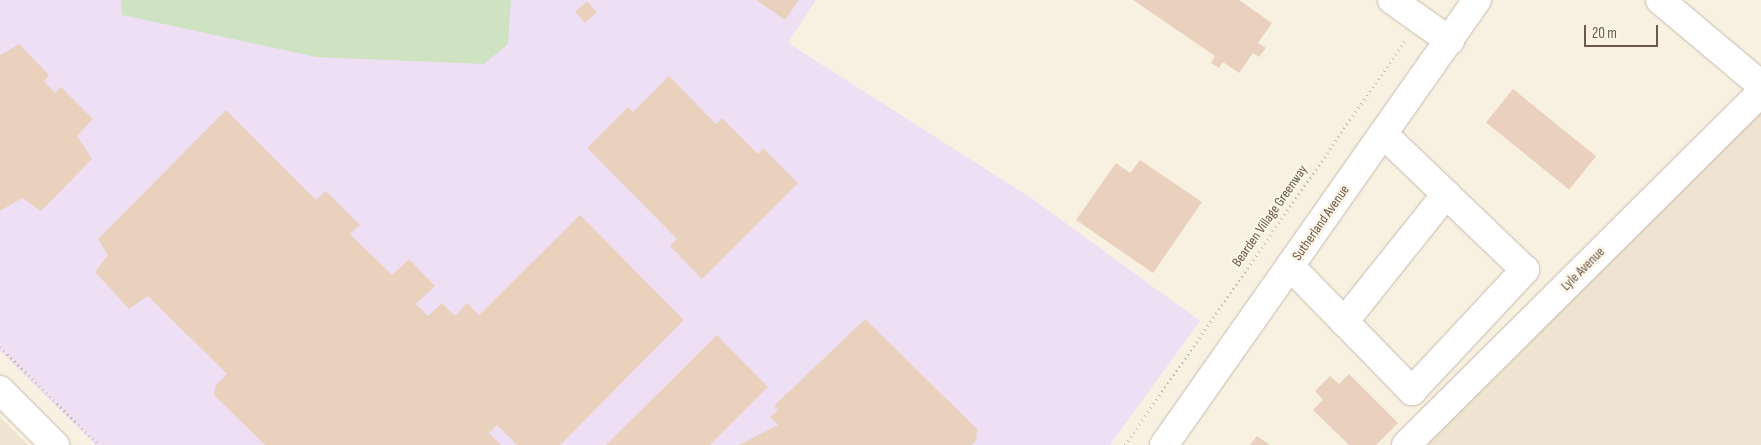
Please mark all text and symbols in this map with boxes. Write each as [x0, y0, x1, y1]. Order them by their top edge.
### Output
scale bar [1586, 15, 1660, 47]
text: 20 m [1592, 24, 1617, 43]
street label: Bearden Village Greenway [1229, 162, 1311, 270]
street label: Sutherland Avenue [1289, 182, 1353, 264]
street label: Lyle Avenue [1558, 244, 1608, 294]

